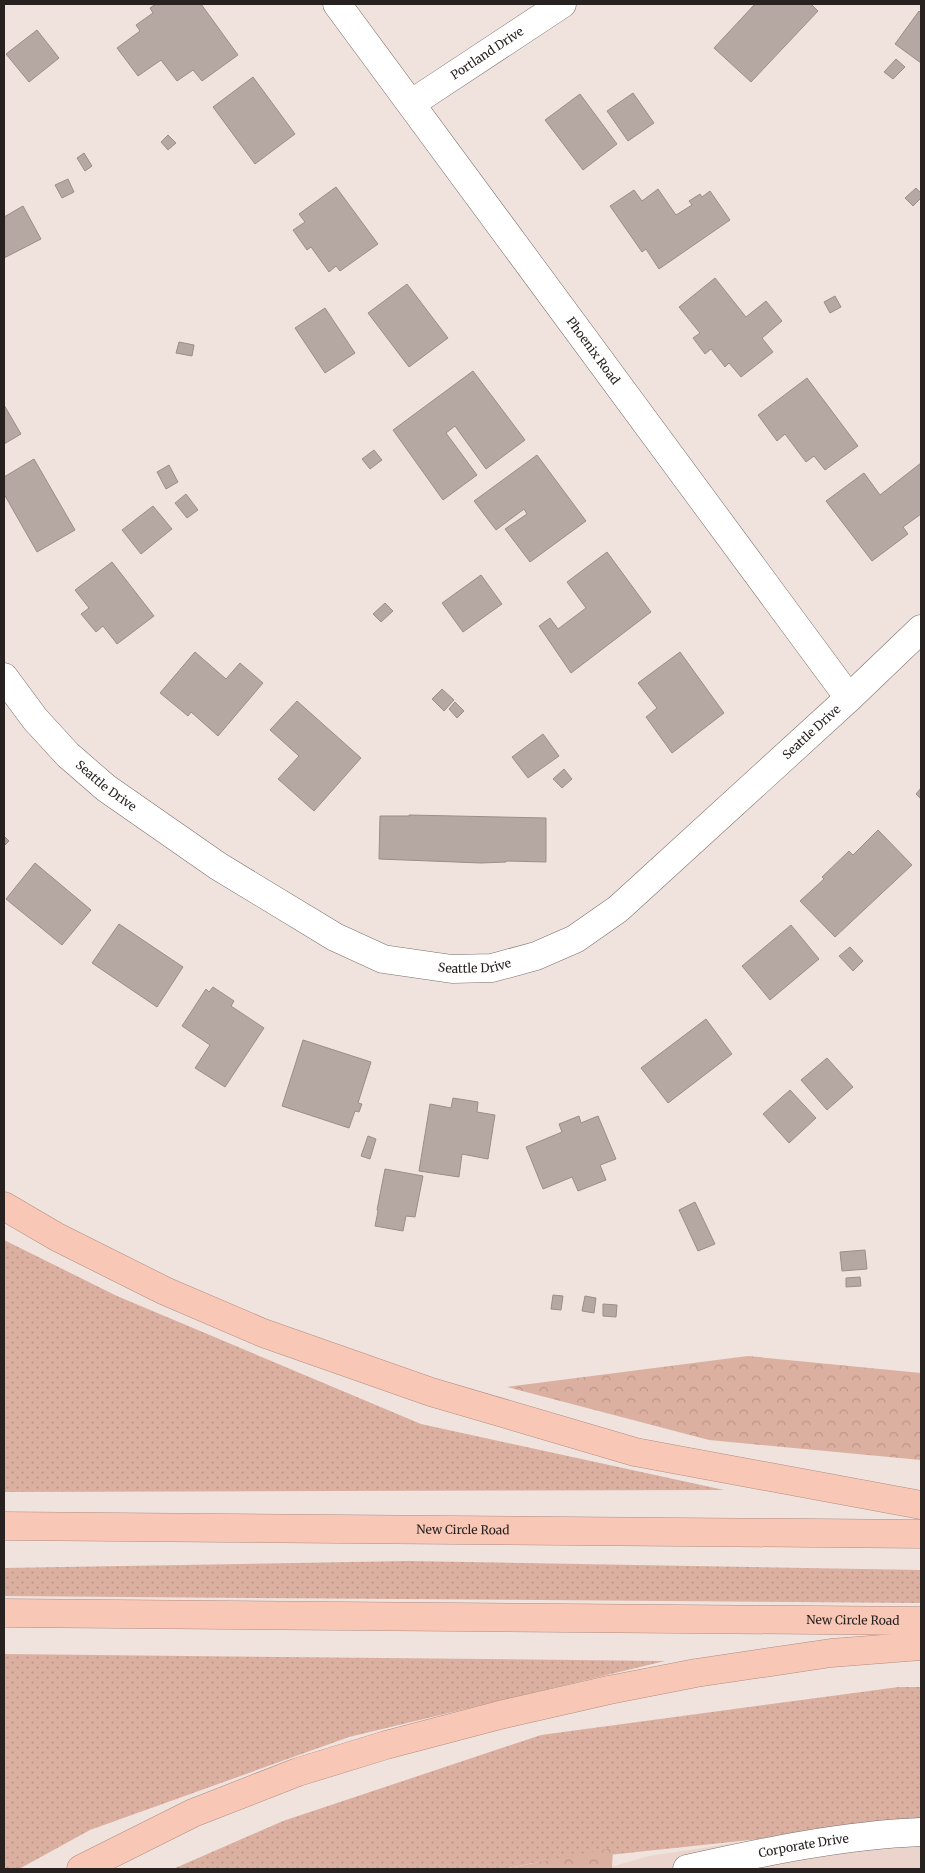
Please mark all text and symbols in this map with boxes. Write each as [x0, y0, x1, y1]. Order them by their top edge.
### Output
street label: Portland Drive [448, 24, 526, 82]
street label: Phoenix Road [563, 314, 623, 387]
street label: Seattle Drive [779, 702, 843, 762]
street label: Seattle Drive [73, 757, 140, 814]
street label: Seattle Drive [437, 955, 513, 976]
street label: New Circle Road [416, 1522, 510, 1537]
street label: New Circle Road [806, 1612, 900, 1628]
street label: Corporate Drive [757, 1830, 850, 1860]

